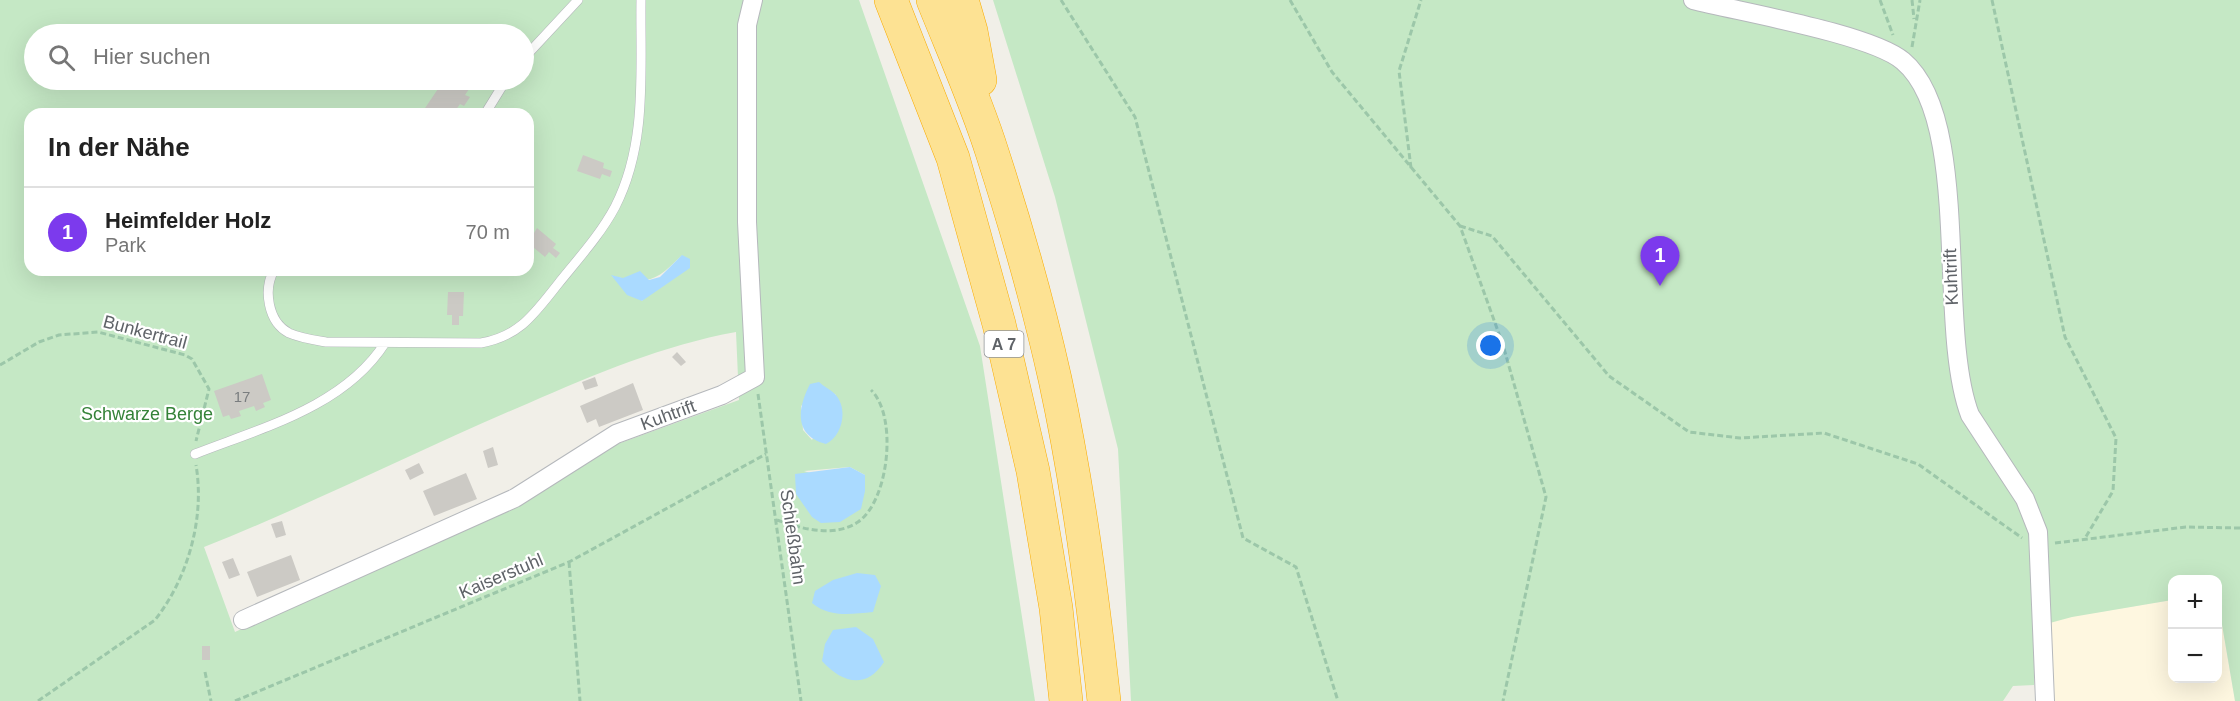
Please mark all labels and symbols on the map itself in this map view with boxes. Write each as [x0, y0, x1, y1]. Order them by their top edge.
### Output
pin: 1 [1640, 236, 1680, 286]
street label: Kuhtrift [1940, 248, 1962, 306]
street label: Bunkertrail [101, 311, 189, 353]
road number: A 7 [984, 331, 1024, 357]
your location [1476, 331, 1505, 360]
house number: 17 [234, 388, 250, 405]
street label: Kuhtrift [638, 396, 698, 434]
park label: Schwarze Berge [81, 404, 213, 424]
street label: Schießbahn [776, 488, 810, 586]
street label: Kaiserstuhl [456, 549, 546, 603]

